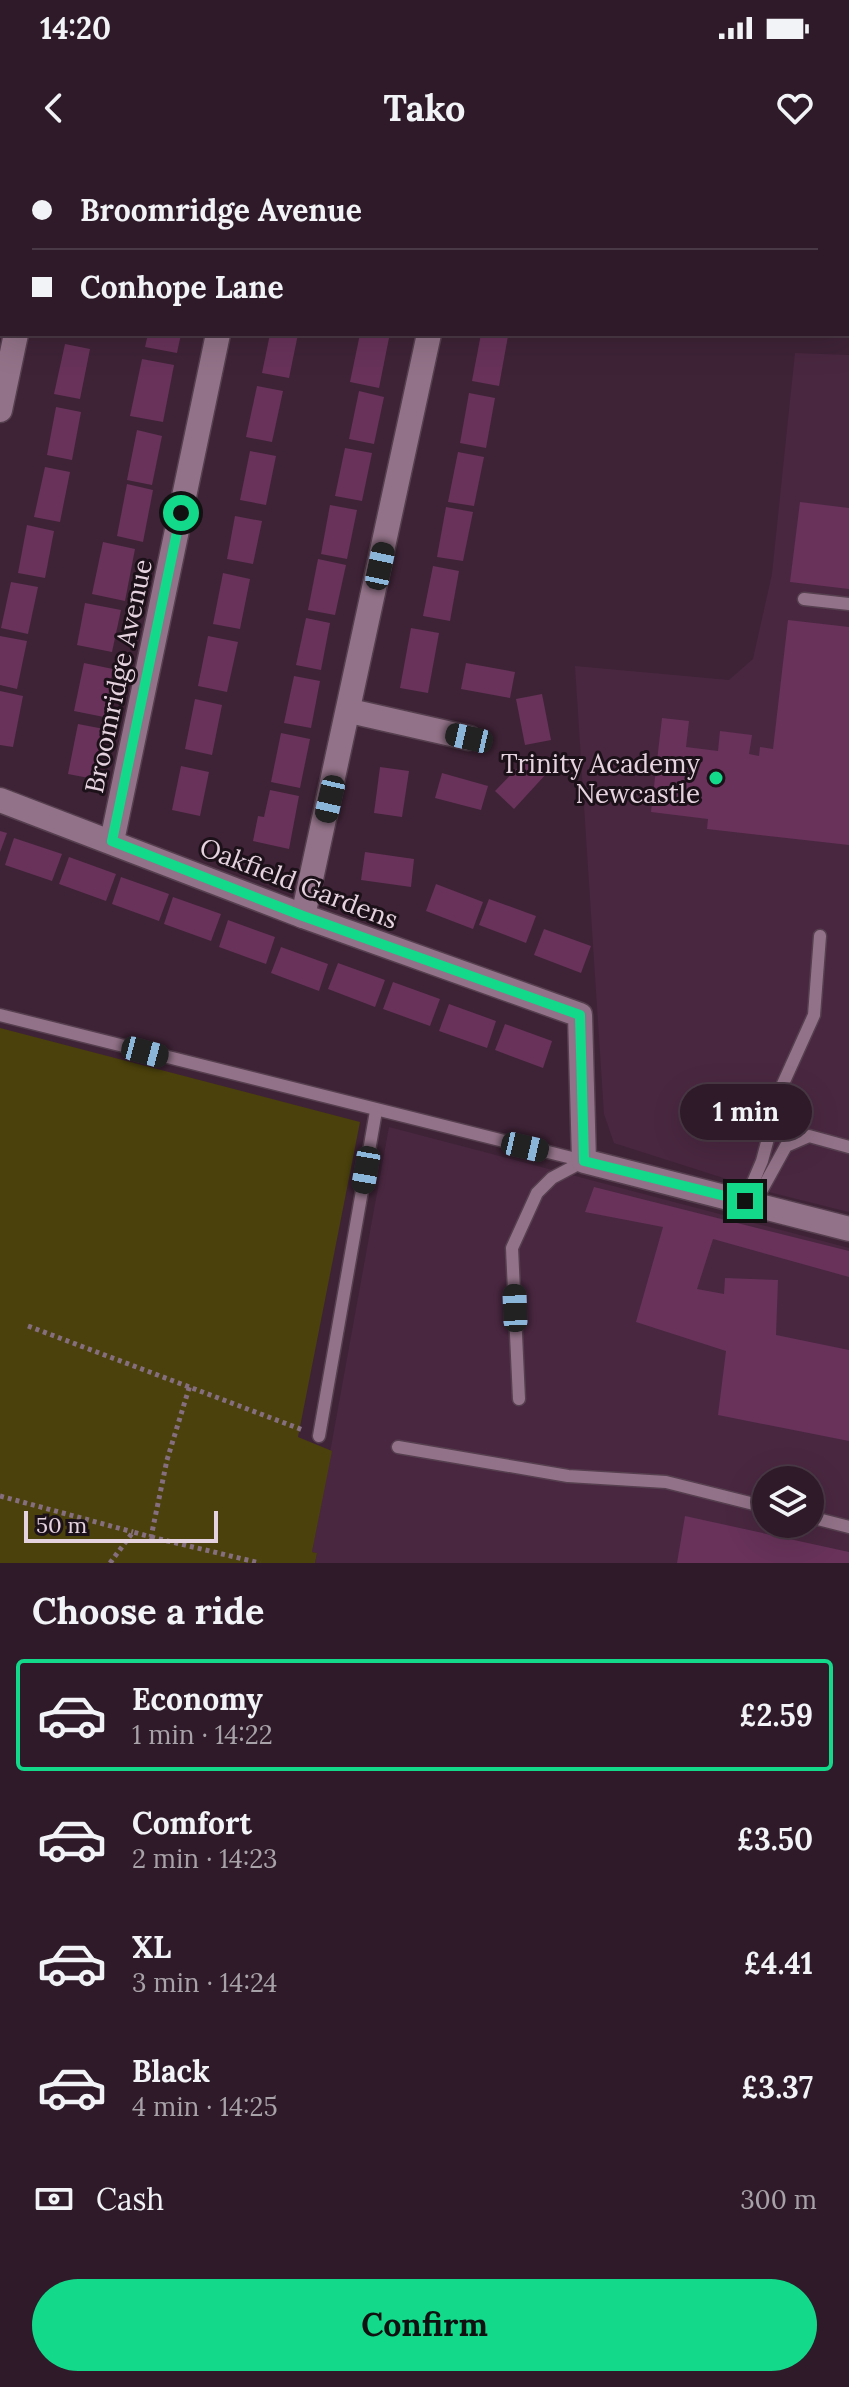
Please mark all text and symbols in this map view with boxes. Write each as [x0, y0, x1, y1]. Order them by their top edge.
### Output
text: 14:20 [40, 9, 111, 47]
text: Tako [384, 85, 465, 131]
icon: back [32, 86, 76, 130]
icon: heart [773, 86, 817, 130]
text: Broomridge Avenue [80, 191, 362, 229]
text: Conhope Lane [80, 268, 284, 306]
route start [163, 495, 199, 531]
car [363, 540, 397, 592]
street label: Broomridge Avenue [77, 556, 159, 796]
car [443, 721, 495, 755]
place label: Trinity Academy Newcastle [501, 747, 700, 810]
marker: Trinity Academy Newcastle [707, 769, 725, 787]
car [313, 773, 347, 825]
street label: Oakfield Gardens [195, 830, 403, 936]
car [119, 1034, 171, 1070]
callout: 1 min [679, 1085, 811, 1141]
text: 1 min [713, 1095, 779, 1128]
car [499, 1130, 551, 1164]
car [350, 1144, 382, 1196]
route end [727, 1183, 763, 1219]
car [502, 1284, 528, 1332]
map controls [752, 1466, 824, 1538]
button: layers [752, 1466, 824, 1538]
scale bar [24, 1507, 218, 1543]
text: 50 m [36, 1511, 87, 1539]
text: Choose a ride [32, 1588, 264, 1634]
icon: car [36, 1679, 108, 1751]
text: Economy [132, 1680, 263, 1718]
text: £2.59 [739, 1696, 813, 1734]
text: 1 min · 14:22 [132, 1718, 273, 1751]
icon: car [36, 1803, 108, 1875]
text: Comfort [132, 1804, 252, 1842]
text: £3.50 [737, 1820, 813, 1858]
text: 2 min · 14:23 [132, 1842, 277, 1875]
icon: car [36, 1927, 108, 1999]
text: XL [132, 1928, 171, 1966]
text: £4.41 [744, 1944, 813, 1982]
text: 3 min · 14:24 [132, 1966, 277, 1999]
icon: car [36, 2051, 108, 2123]
text: Black [132, 2052, 210, 2090]
text: £3.37 [741, 2068, 813, 2106]
text: 4 min · 14:25 [132, 2090, 278, 2123]
icon: cash [32, 2177, 76, 2221]
text: Cash [96, 2180, 164, 2218]
text: 300 m [740, 2183, 817, 2216]
button: Confirm [32, 2279, 817, 2371]

